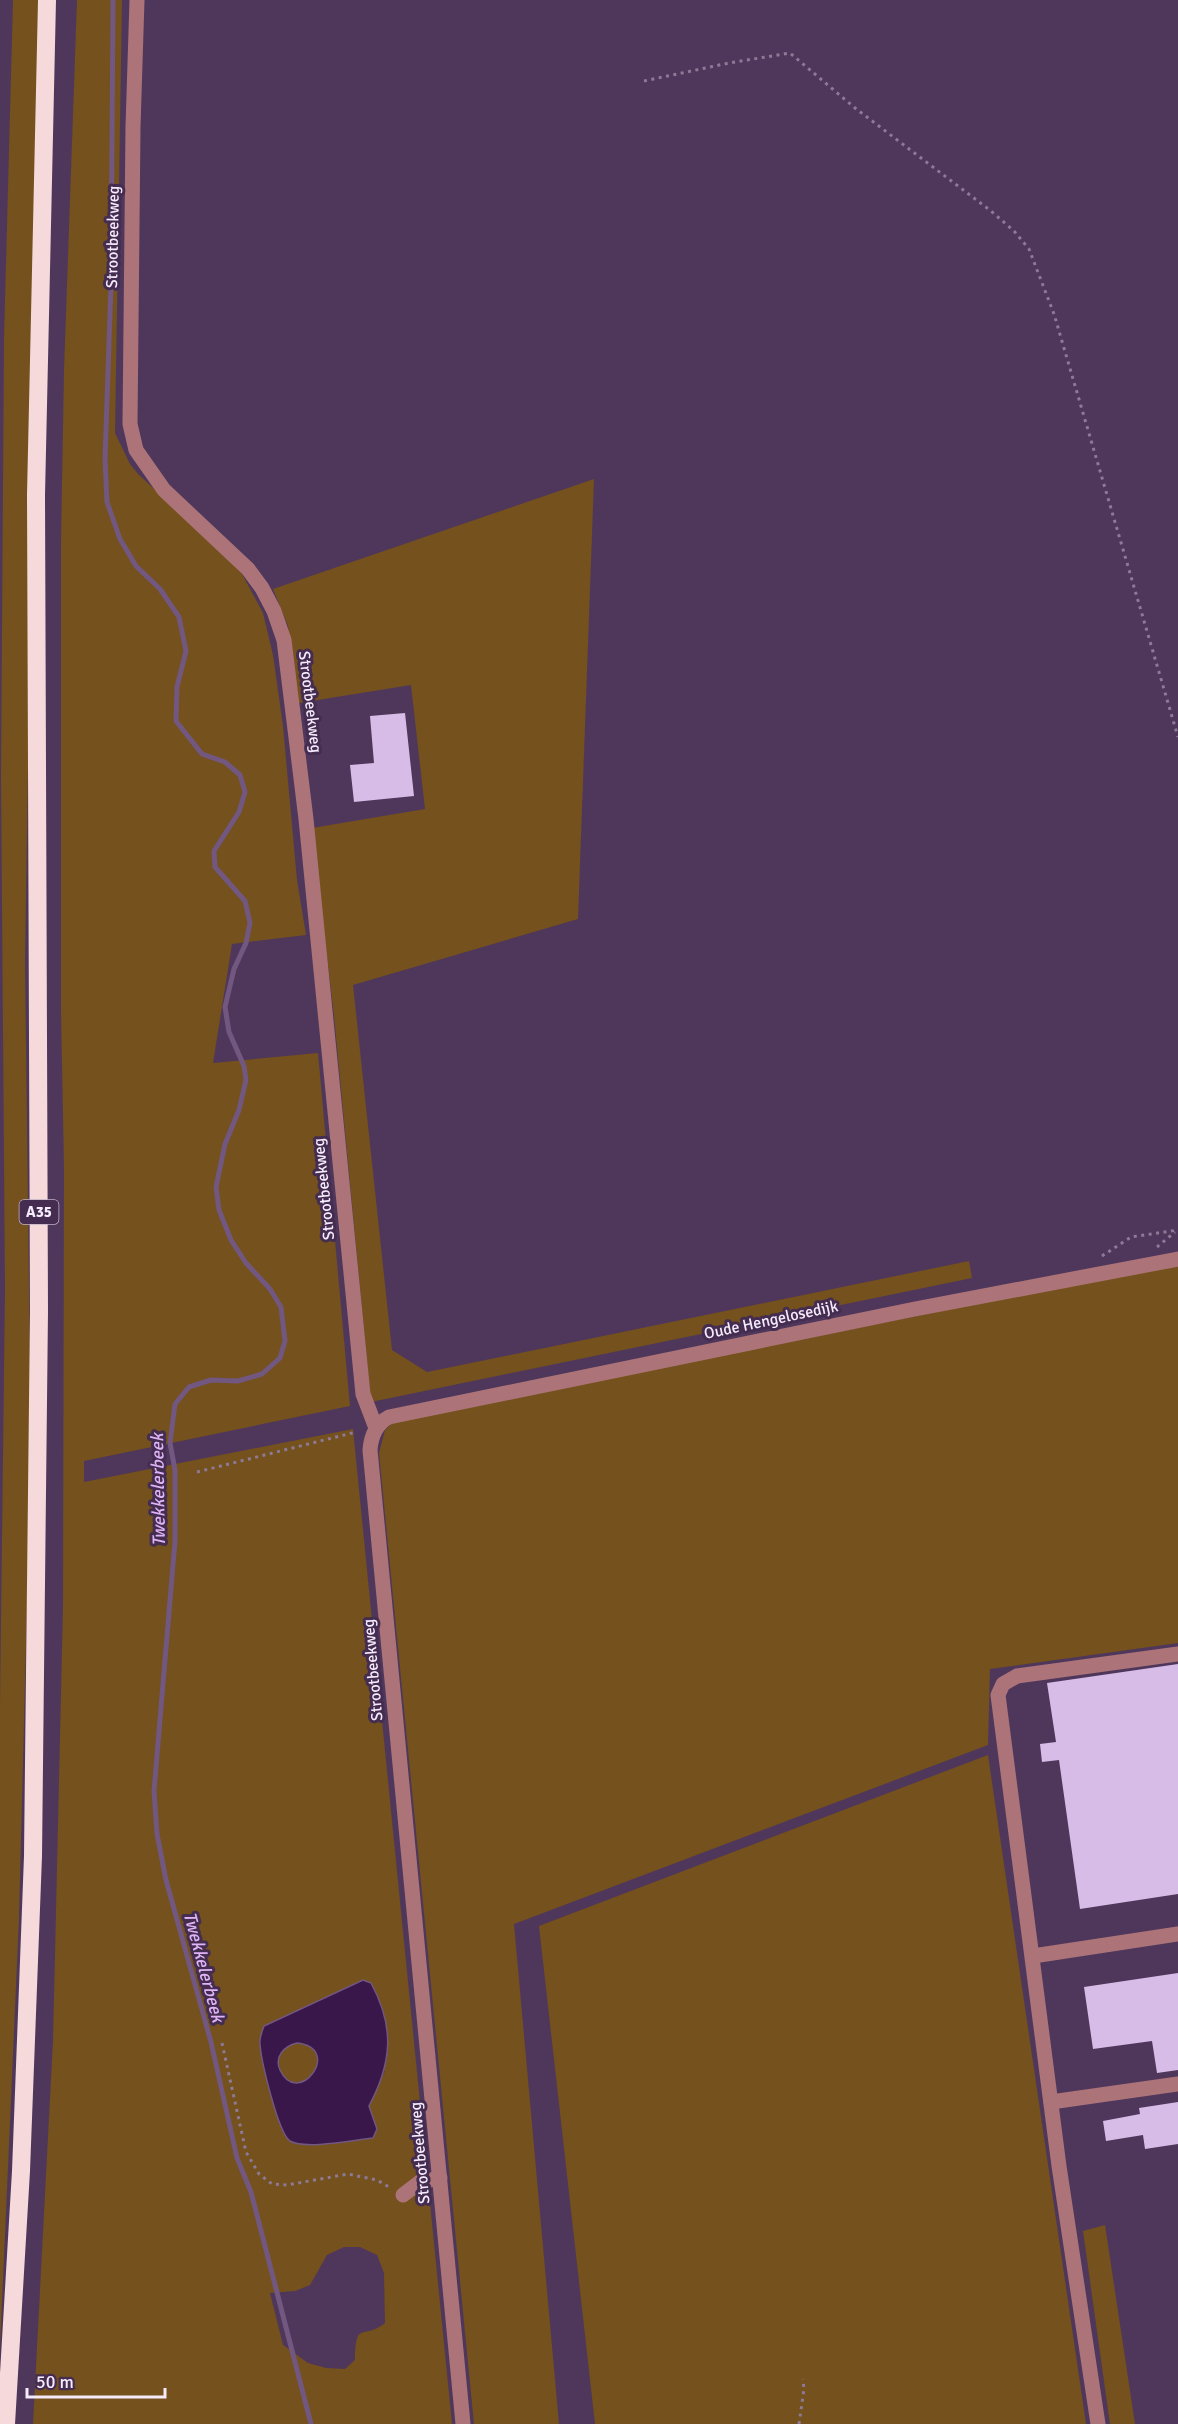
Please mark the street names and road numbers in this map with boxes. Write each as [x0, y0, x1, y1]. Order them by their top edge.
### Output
street label: Strootbeekweg [102, 186, 124, 288]
street label: Strootbeekweg [294, 650, 326, 754]
street label: Strootbeekweg [309, 1137, 339, 1241]
road number: A35 [20, 1200, 58, 1224]
street label: Oude Hengelosedijk [702, 1296, 840, 1344]
street label: Strootbeekweg [359, 1618, 387, 1722]
street label: Strootbeekweg [406, 2101, 434, 2205]

